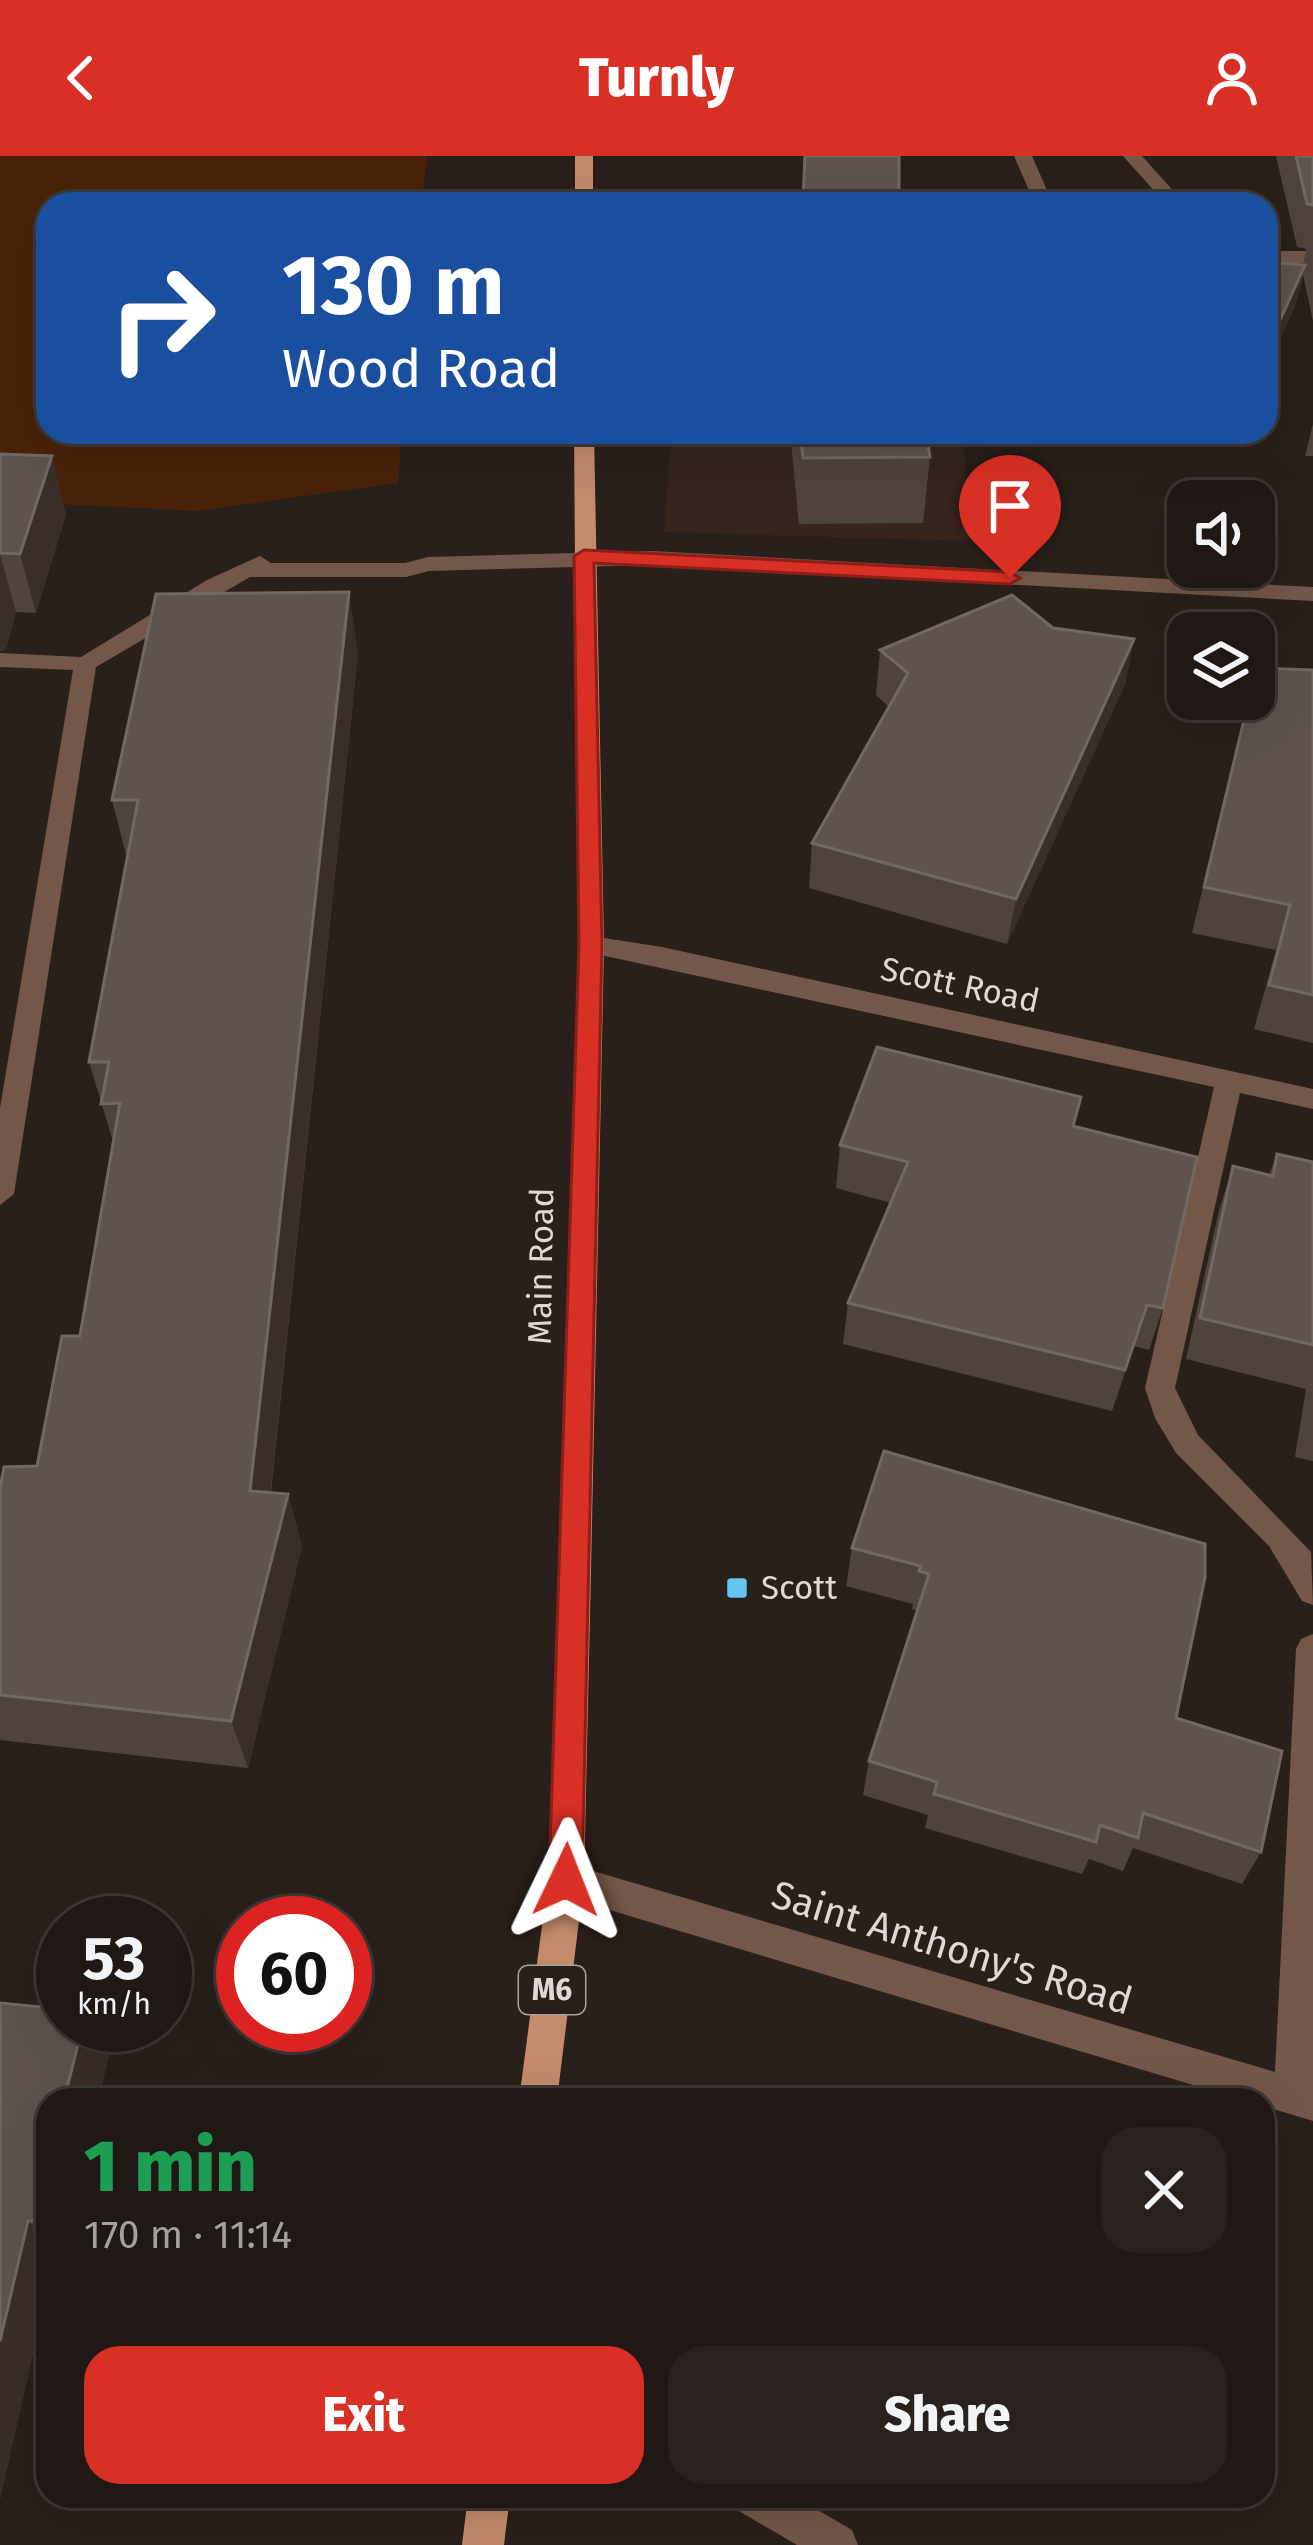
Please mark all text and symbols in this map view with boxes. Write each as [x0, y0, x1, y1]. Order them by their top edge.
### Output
icon: back [48, 45, 114, 111]
icon: person [1199, 45, 1265, 111]
text: Turnly [579, 46, 734, 110]
text: 130 m [282, 235, 505, 336]
icon: right [84, 240, 240, 396]
text: Wood Road [282, 337, 560, 401]
pin [959, 455, 1061, 578]
icon: arrive [977, 473, 1043, 539]
map controls [1167, 480, 1275, 720]
button: sound [1167, 480, 1275, 588]
button: layers [1167, 612, 1275, 720]
street label: Scott Road [877, 949, 1043, 1021]
street label: Main Road [520, 1187, 562, 1345]
place label: Scott [761, 1568, 837, 1608]
marker: Scott [724, 1575, 750, 1601]
position arrow [503, 1817, 629, 1943]
street label: Saint Anthony's Road [766, 1871, 1138, 2025]
speed limit sign: 60 [216, 1896, 372, 2052]
text: 53 [83, 1923, 145, 1995]
road number: M6 [519, 1966, 585, 2014]
text: km/h [77, 1986, 151, 2022]
text: 1 min [84, 2124, 257, 2210]
button: close [1101, 2127, 1227, 2253]
text: 170 m · 11:14 [84, 2212, 292, 2258]
button: Exit [84, 2346, 644, 2484]
button: Share [668, 2346, 1227, 2484]

